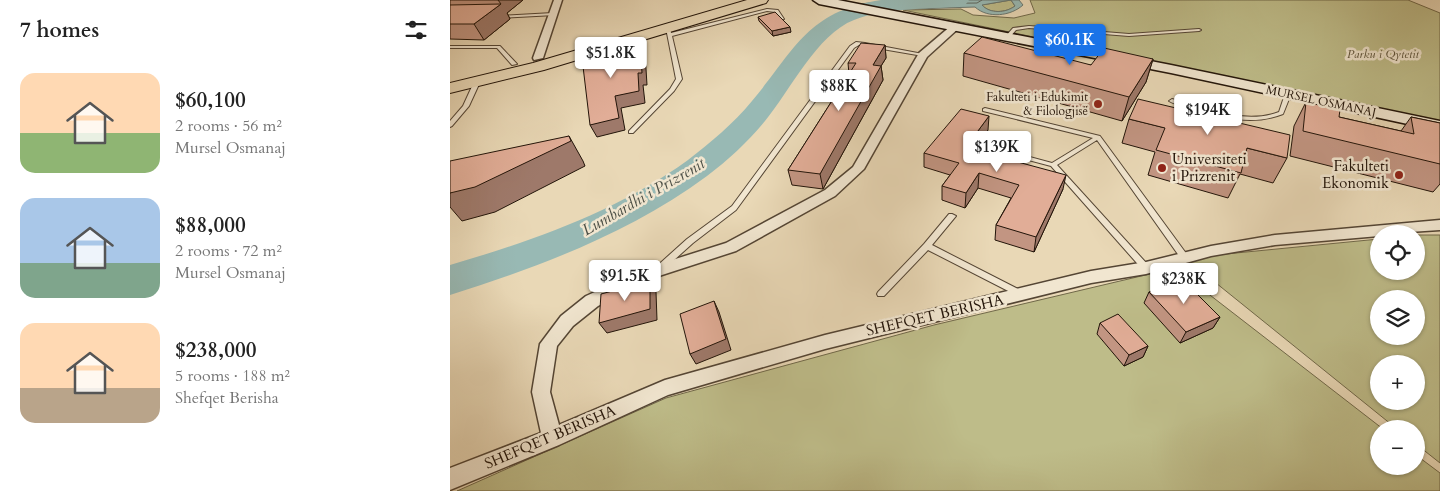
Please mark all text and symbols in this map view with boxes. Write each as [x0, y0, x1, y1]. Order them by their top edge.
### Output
text: 7 homes [20, 16, 99, 45]
icon: filters [402, 16, 430, 44]
pin: $60.1K [1029, 23, 1111, 66]
text: $60.1K [1045, 29, 1095, 51]
pin: $51.8K [570, 36, 652, 79]
text: $51.8K [586, 42, 636, 64]
park label: Parku i Qytetit [1347, 46, 1420, 62]
pin: $88K [809, 70, 869, 112]
text: $88K [820, 75, 858, 97]
street label: MURSEL OSMANAJ [1264, 81, 1378, 121]
text: $60,100 [175, 86, 246, 115]
place label: Fakulteti i Edukimit & Filologjisë [986, 89, 1088, 119]
icon: home [60, 93, 120, 153]
pin: $194K [1173, 94, 1243, 136]
marker: Fakulteti i Edukimit & Filologjisë [1092, 98, 1104, 110]
text: $194K [1185, 99, 1231, 121]
text: 2 rooms · 56 m² [175, 115, 282, 137]
pin: $139K [962, 130, 1032, 173]
text: $139K [974, 136, 1020, 158]
text: Mursel Osmanaj [175, 137, 286, 159]
place label: Universiteti i Prizrenit [1172, 149, 1247, 186]
water label: Lumbardhi i Prizrenit [578, 152, 709, 241]
place label: Fakulteti Ekonomik [1322, 156, 1389, 193]
marker: Universiteti i Prizrenit [1156, 162, 1168, 174]
marker: Fakulteti Ekonomik [1393, 169, 1405, 181]
text: $88,000 [175, 211, 246, 240]
icon: home [60, 218, 120, 278]
map controls [1370, 225, 1425, 475]
button: locate [1370, 225, 1425, 280]
text: 2 rooms · 72 m² [175, 240, 282, 262]
pin: $91.5K [584, 260, 666, 302]
text: Mursel Osmanaj [175, 262, 286, 284]
pin: $238K [1149, 262, 1219, 305]
text: $91.5K [600, 265, 650, 287]
text: $238K [1161, 268, 1207, 290]
street label: SHEFQET BERISHA [864, 289, 1006, 341]
button: layers [1370, 290, 1425, 345]
text: $238,000 [175, 336, 256, 365]
icon: home [60, 343, 120, 403]
button: + [1370, 355, 1425, 410]
text: 5 rooms · 188 m² [175, 365, 290, 387]
text: Shefqet Berisha [175, 387, 279, 409]
street label: SHEFQET BERISHA [481, 400, 619, 474]
button: − [1370, 420, 1425, 475]

